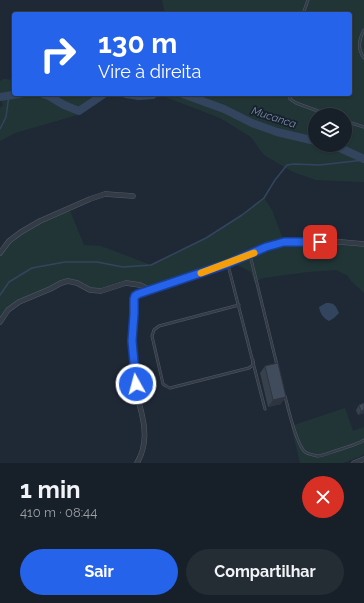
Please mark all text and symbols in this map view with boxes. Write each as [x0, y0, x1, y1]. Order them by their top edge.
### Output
text: 130 m [98, 27, 177, 60]
icon: right [32, 28, 84, 80]
text: Vire à direita [98, 61, 201, 82]
water label: Mucanca [250, 104, 298, 131]
map controls [308, 108, 352, 152]
button: layers [308, 108, 352, 152]
pin [303, 225, 337, 259]
icon: arrive [309, 231, 331, 253]
position arrow [115, 363, 157, 405]
text: 1 min [20, 475, 81, 504]
button: close [302, 476, 344, 518]
text: 410 m · 08:44 [20, 505, 97, 520]
button: Sair [20, 549, 178, 595]
button: Compartilhar [186, 549, 344, 595]

